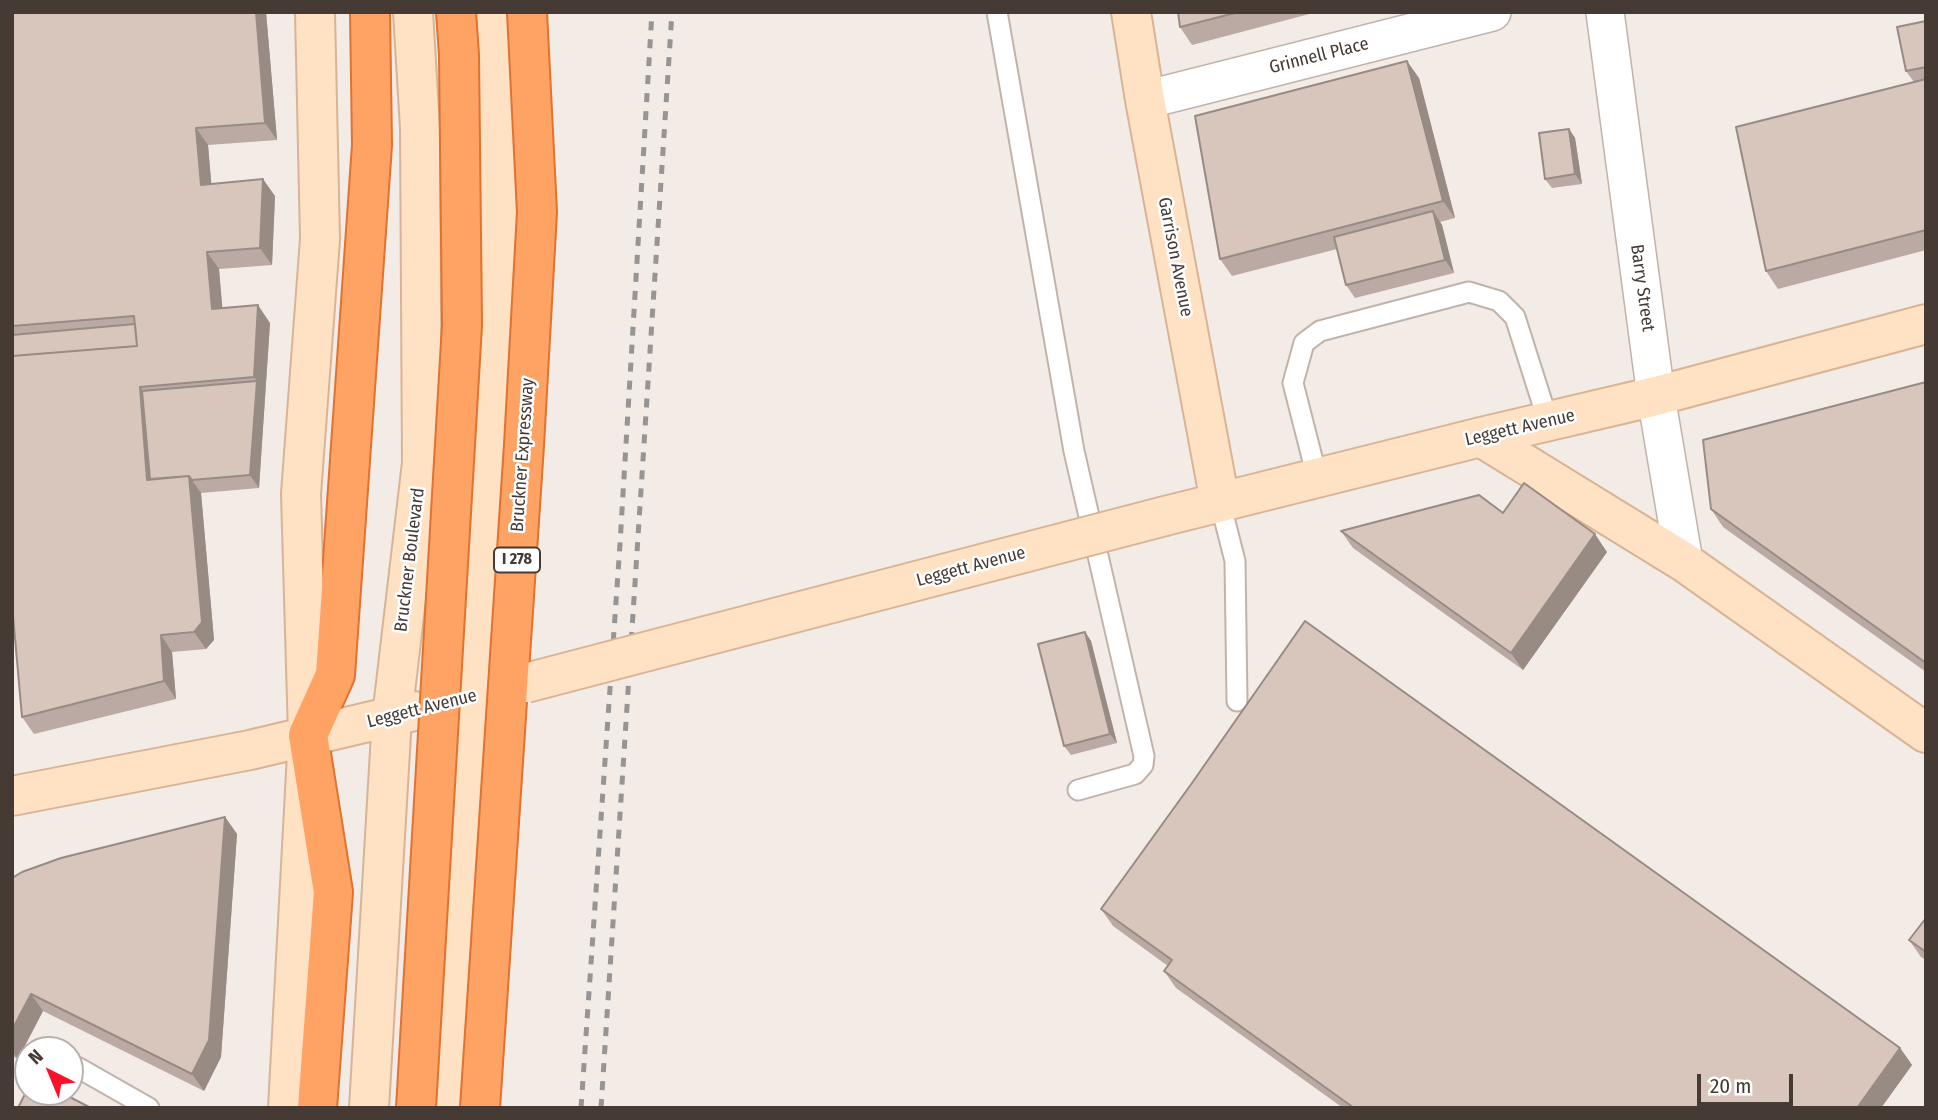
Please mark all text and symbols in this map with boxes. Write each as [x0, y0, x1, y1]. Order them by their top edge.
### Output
street label: Grinnell Place [1267, 33, 1371, 79]
street label: Garrison Avenue [1153, 195, 1197, 319]
street label: Barry Street [1625, 243, 1659, 333]
street label: Bruckner Expressway [507, 377, 539, 533]
street label: Leggett Avenue [1463, 405, 1577, 451]
street label: Bruckner Boulevard [390, 487, 430, 633]
street label: Leggett Avenue [914, 542, 1028, 592]
road number: I 278 [494, 548, 540, 572]
street label: Leggett Avenue [365, 685, 479, 733]
north arrow [14, 1036, 84, 1106]
text: N [24, 1044, 48, 1069]
scale bar [1700, 1060, 1796, 1104]
text: 20 m [1710, 1073, 1751, 1099]

